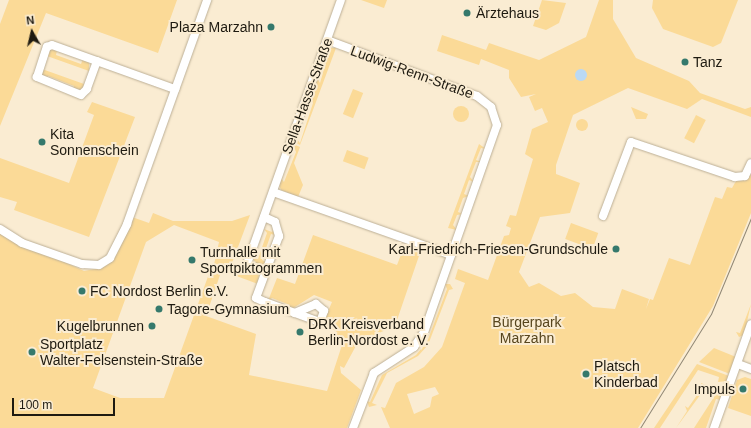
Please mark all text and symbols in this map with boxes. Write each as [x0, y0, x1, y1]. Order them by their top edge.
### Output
place label: Ärztehaus [476, 5, 539, 21]
marker: Ärztehaus [461, 7, 473, 19]
north arrow [12, 12, 52, 52]
text: N [26, 14, 35, 27]
place label: Plaza Marzahn [170, 19, 263, 35]
marker: Plaza Marzahn [266, 22, 276, 32]
street label: Sella-Hasse-Straße [278, 36, 336, 156]
street label: Ludwig-Renn-Straße [348, 42, 476, 102]
place label: Tanz [693, 54, 723, 70]
marker: Tanz [680, 57, 690, 67]
place label: Kita Sonnenschein [50, 126, 139, 158]
marker: Kita Sonnenschein [37, 137, 47, 147]
place label: Karl-Friedrich-Friesen-Grundschule [389, 241, 608, 257]
place label: Turnhalle mit Sportpiktogrammen [200, 244, 322, 276]
marker: Karl-Friedrich-Friesen-Grundschule [611, 244, 621, 254]
marker: Turnhalle mit Sportpiktogrammen [187, 255, 197, 265]
place label: FC Nordost Berlin e.V. [90, 283, 229, 299]
marker: FC Nordost Berlin e.V. [77, 286, 87, 296]
place label: Tagore-Gymnasium [167, 301, 289, 317]
marker: Tagore-Gymnasium [154, 304, 164, 314]
park label: Bürgerpark Marzahn [492, 314, 562, 346]
place label: DRK Kreisverband Berlin-Nordost e. V. [308, 316, 429, 348]
place label: Kugelbrunnen [57, 318, 144, 334]
marker: Kugelbrunnen [147, 321, 157, 331]
marker: DRK Kreisverband Berlin-Nordost e. V. [295, 327, 305, 337]
place label: Sportplatz Walter-Felsenstein-Straße [40, 336, 203, 368]
marker: Sportplatz Walter-Felsenstein-Straße [27, 347, 37, 357]
place label: Platsch Kinderbad [594, 358, 658, 390]
marker: Platsch Kinderbad [581, 369, 591, 379]
place label: Impuls [694, 381, 735, 397]
marker: Impuls [738, 384, 748, 394]
scale bar [14, 390, 117, 416]
text: 100 m [19, 398, 52, 412]

